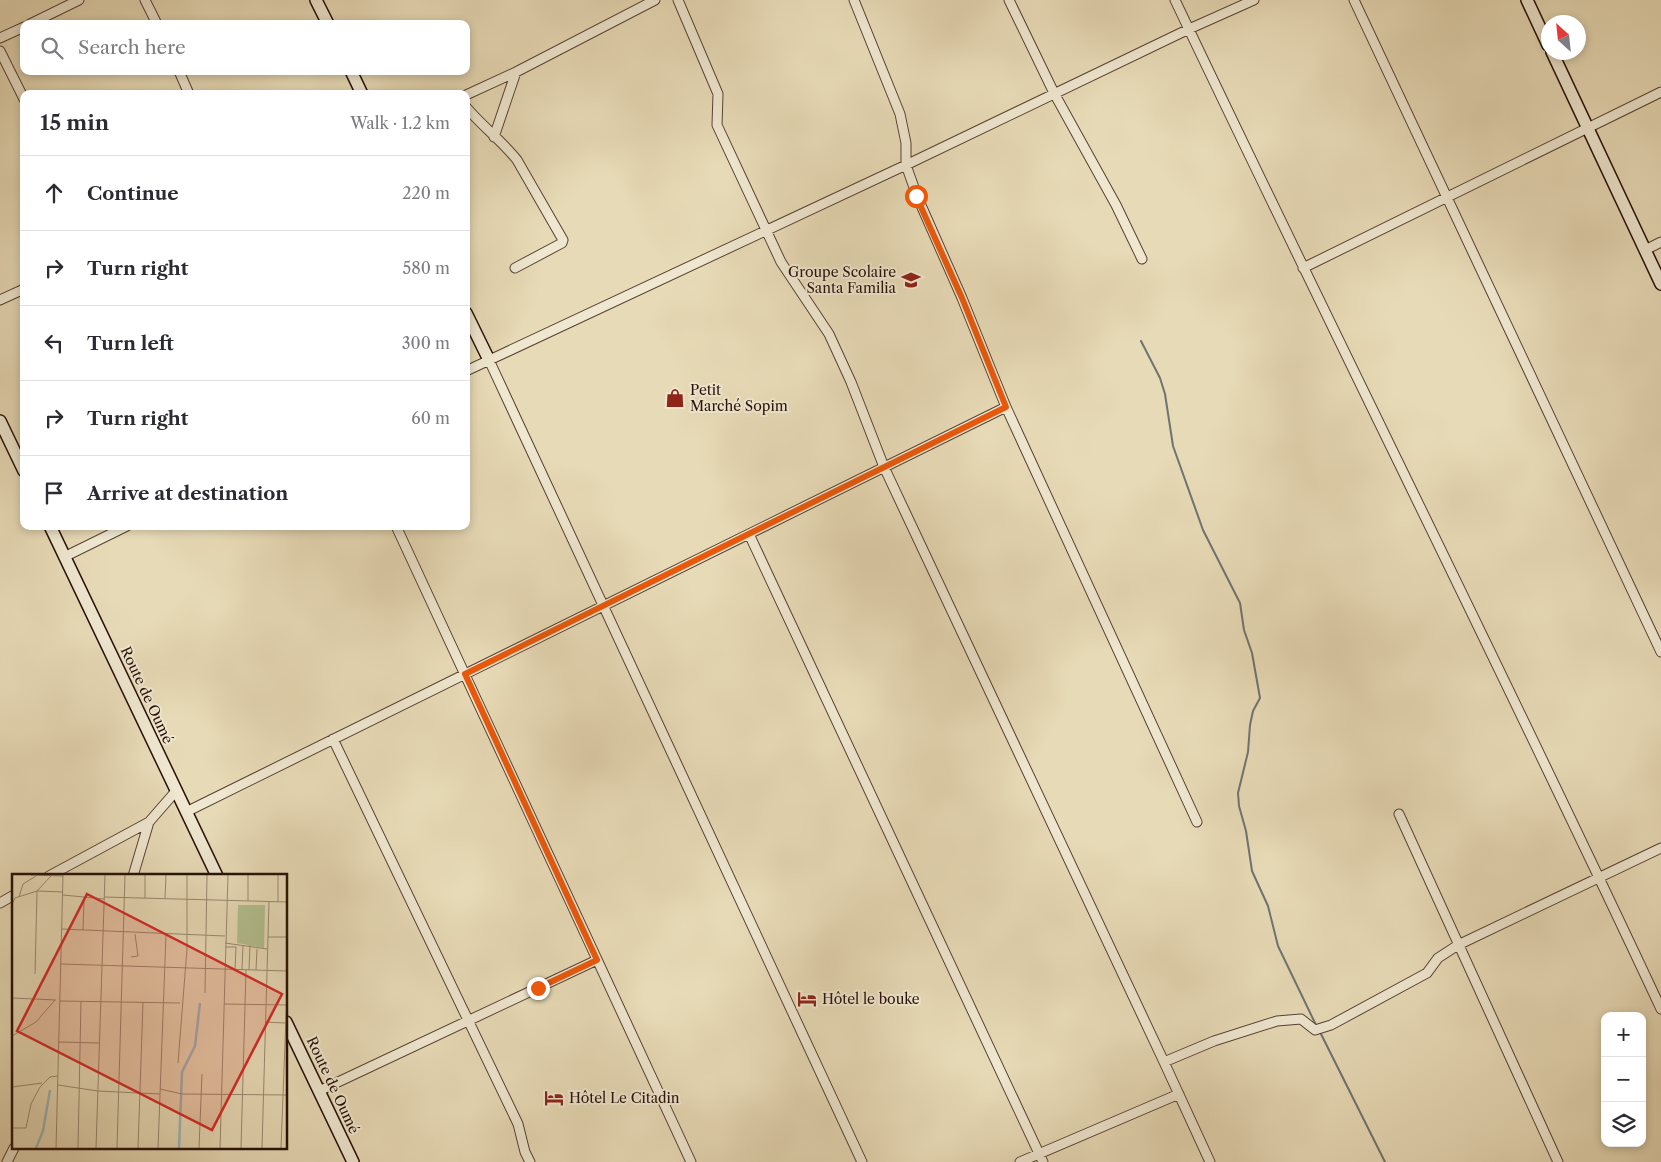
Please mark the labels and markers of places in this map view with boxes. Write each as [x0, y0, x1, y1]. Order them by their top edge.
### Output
place label: Groupe Scolaire Santa Familia [788, 263, 897, 297]
school or university icon: Groupe Scolaire Santa Familia [900, 269, 922, 291]
place label: Petit Marché Sopim [690, 381, 788, 415]
shop icon: Petit Marché Sopim [664, 387, 686, 409]
hotel icon: Hôtel le bouke [796, 988, 818, 1010]
place label: Hôtel le bouke [822, 990, 920, 1008]
hotel icon: Hôtel Le Citadin [543, 1087, 565, 1109]
place label: Hôtel Le Citadin [569, 1089, 680, 1107]

